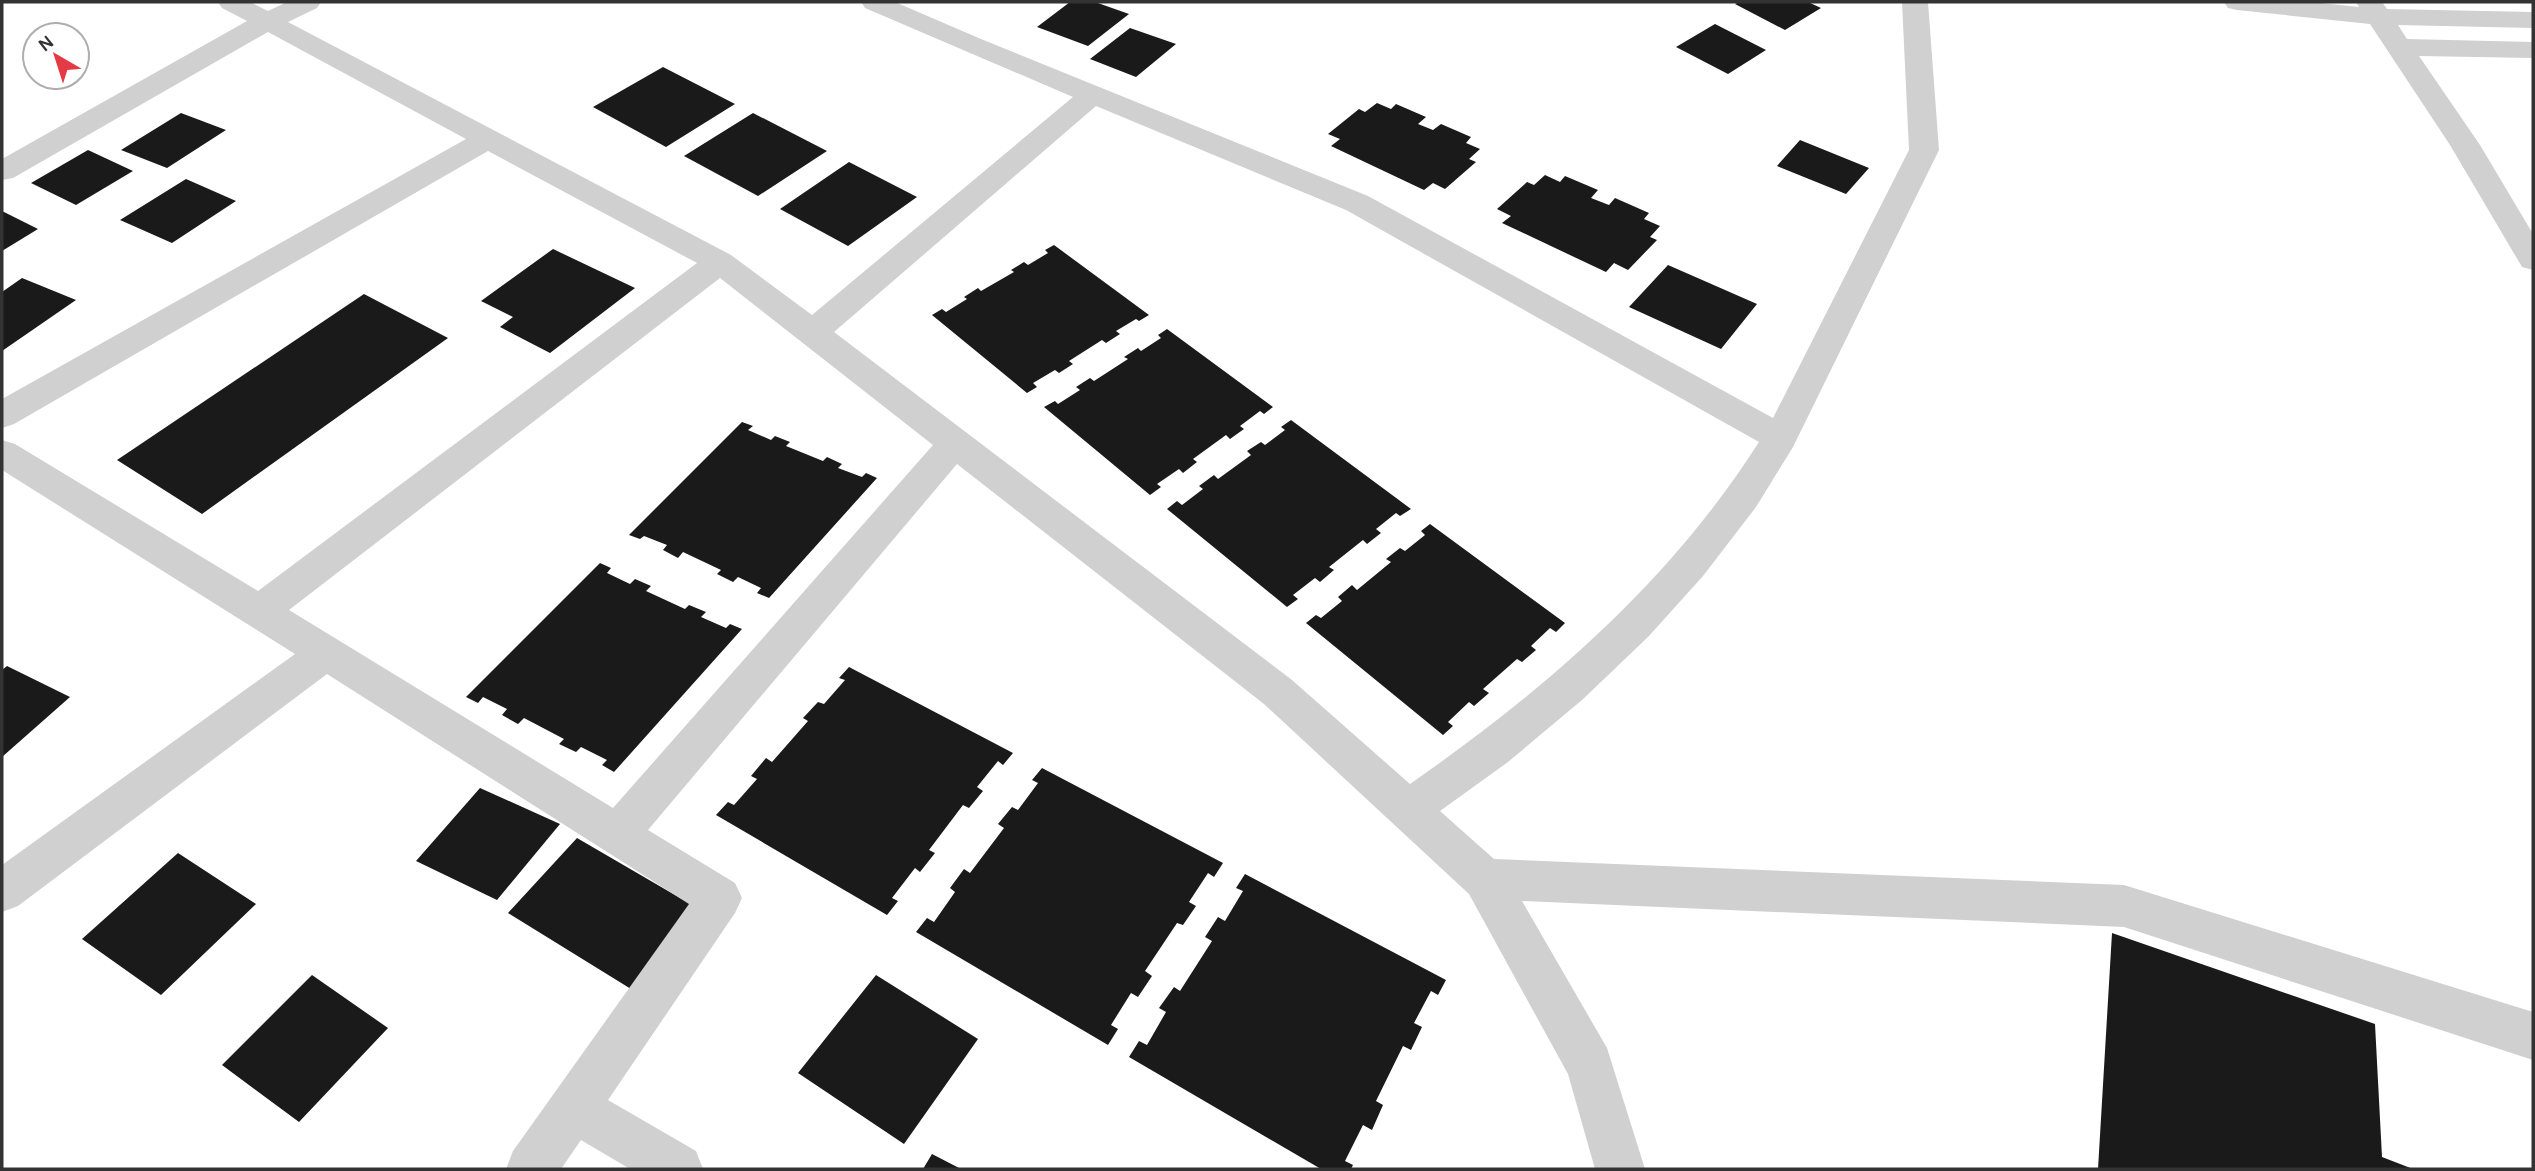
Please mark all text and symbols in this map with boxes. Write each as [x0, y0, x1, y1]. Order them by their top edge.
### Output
north arrow [21, 21, 91, 91]
text: N [34, 31, 58, 56]

